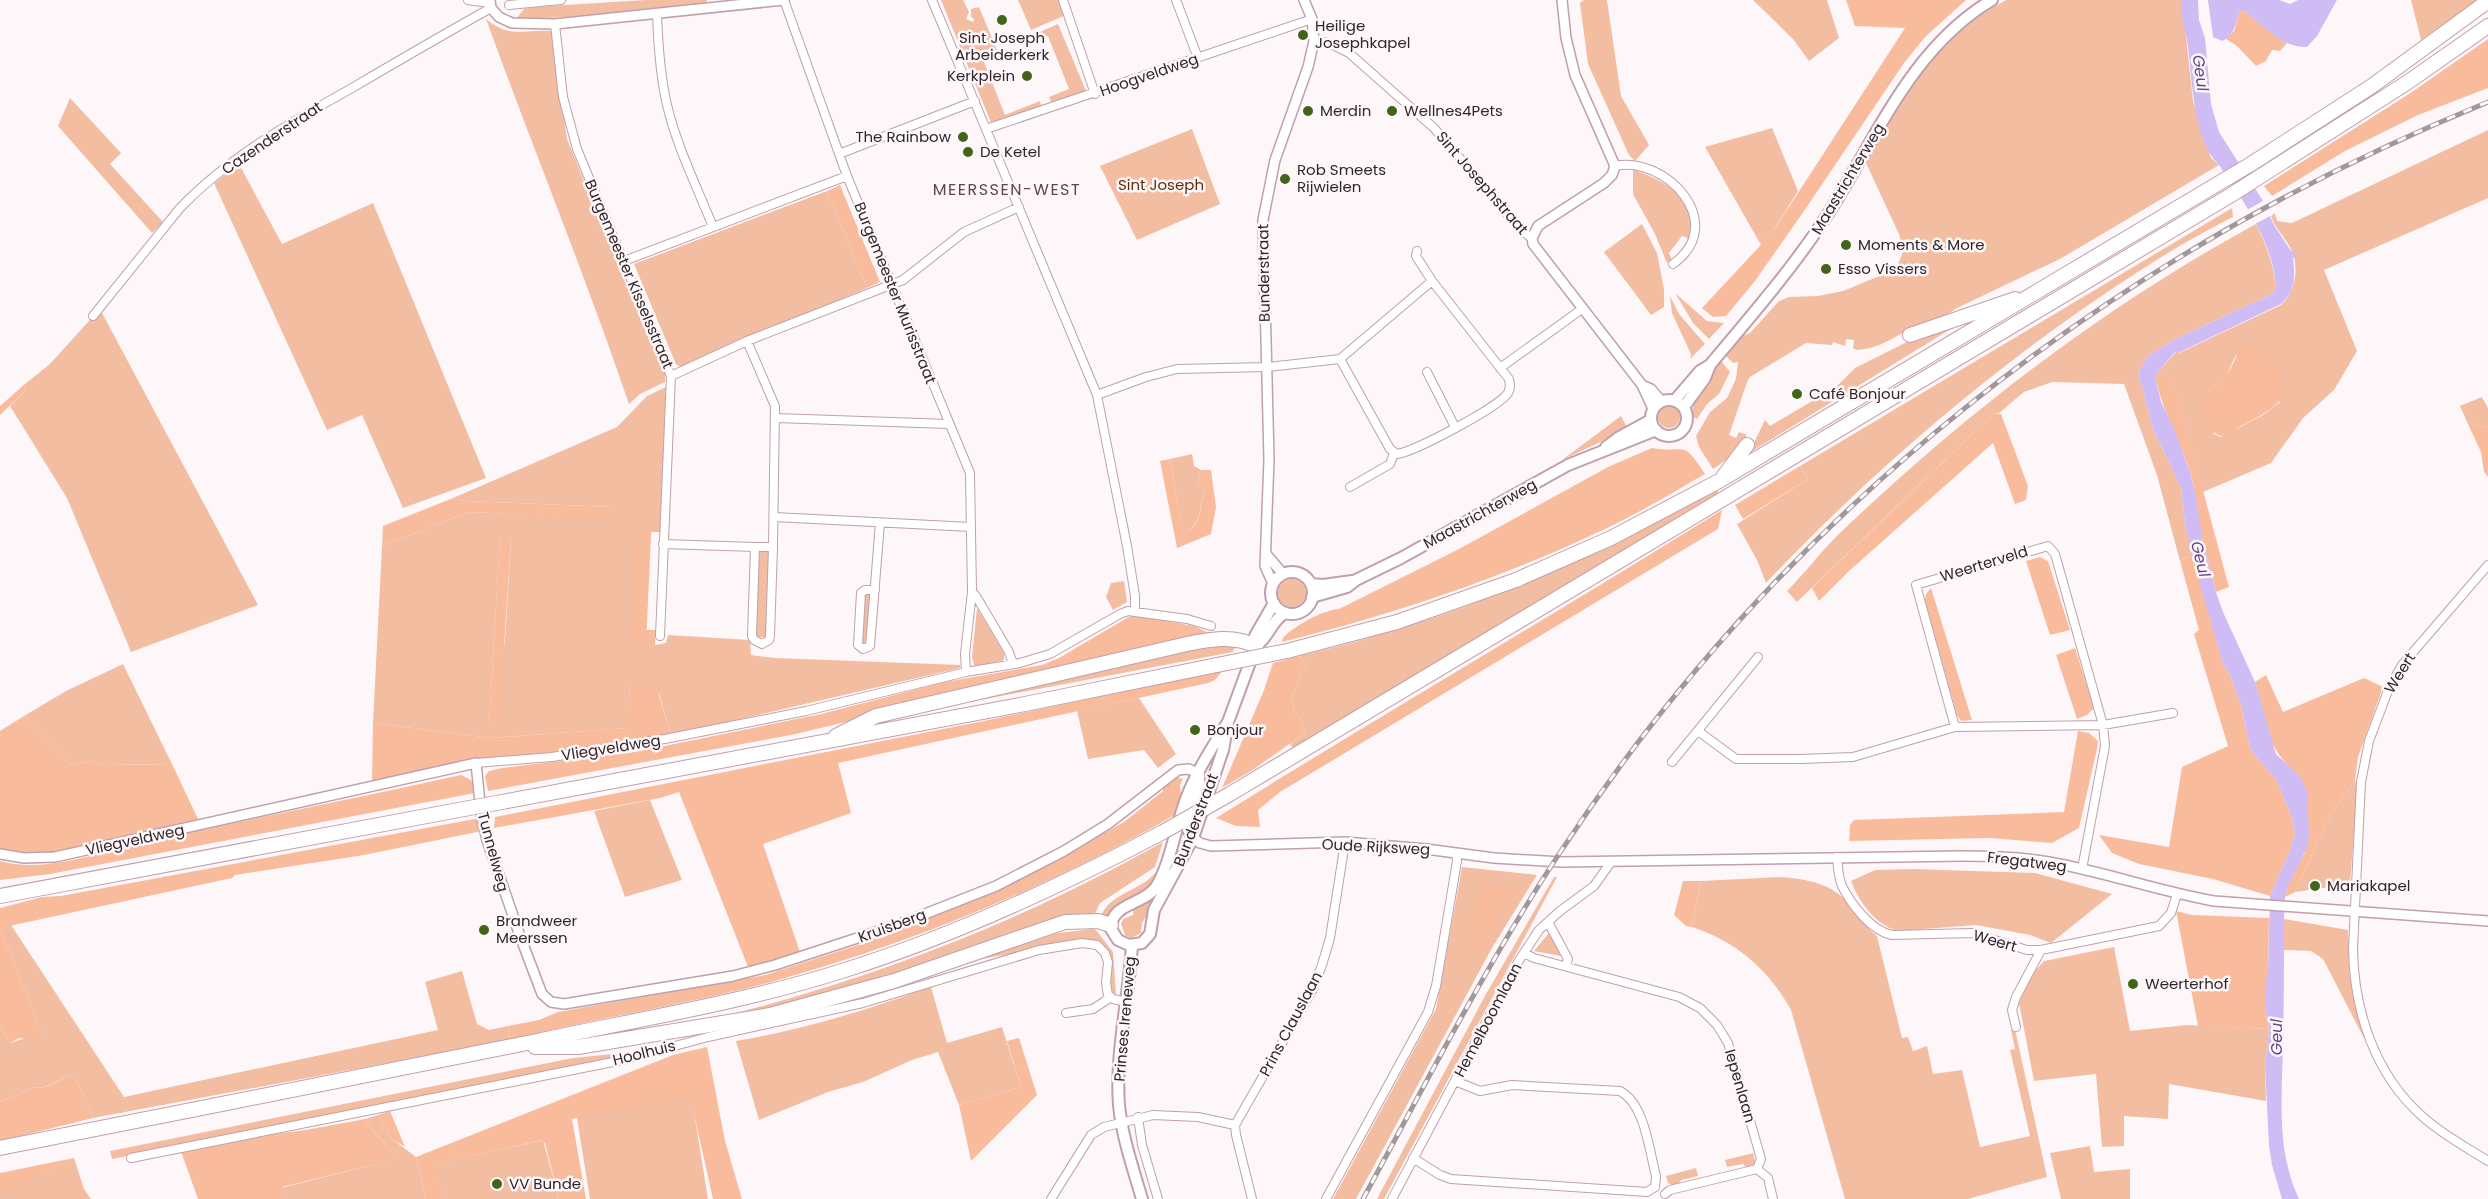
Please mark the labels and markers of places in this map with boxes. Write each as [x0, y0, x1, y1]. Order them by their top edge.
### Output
marker: Sint Joseph Arbeiderkerk [995, 13, 1009, 27]
place label: Heilige Josephkapel [1315, 15, 1410, 53]
place label: Sint Joseph Arbeiderkerk [955, 27, 1049, 65]
marker: Heilige Josephkapel [1296, 28, 1310, 42]
place label: Kerkplein [947, 65, 1015, 86]
marker: Kerkplein [1020, 69, 1034, 83]
place label: Merdin [1320, 100, 1371, 121]
place label: Wellnes4Pets [1404, 100, 1503, 121]
marker: Merdin [1301, 104, 1315, 118]
marker: Wellnes4Pets [1385, 104, 1399, 118]
place label: The Rainbow [855, 126, 952, 147]
marker: The Rainbow [956, 130, 970, 144]
place label: De Ketel [980, 141, 1041, 162]
marker: De Ketel [961, 145, 975, 159]
place label: Rob Smeets Rijwielen [1297, 159, 1386, 197]
marker: Rob Smeets Rijwielen [1278, 172, 1292, 186]
place label: Moments & More [1858, 234, 1985, 255]
marker: Moments & More [1839, 238, 1853, 252]
place label: Esso Vissers [1838, 258, 1927, 279]
marker: Esso Vissers [1819, 262, 1833, 276]
place label: Café Bonjour [1809, 383, 1906, 404]
marker: Café Bonjour [1790, 387, 1804, 401]
place label: Bonjour [1207, 719, 1264, 740]
marker: Bonjour [1188, 723, 1202, 737]
place label: Mariakapel [2327, 875, 2410, 896]
marker: Mariakapel [2308, 879, 2322, 893]
place label: Brandweer Meerssen [496, 910, 578, 948]
marker: Brandweer Meerssen [477, 923, 491, 937]
place label: Weerterhof [2145, 973, 2228, 994]
marker: Weerterhof [2126, 977, 2140, 991]
place label: VV Bunde [509, 1173, 581, 1194]
marker: VV Bunde [490, 1177, 504, 1191]

